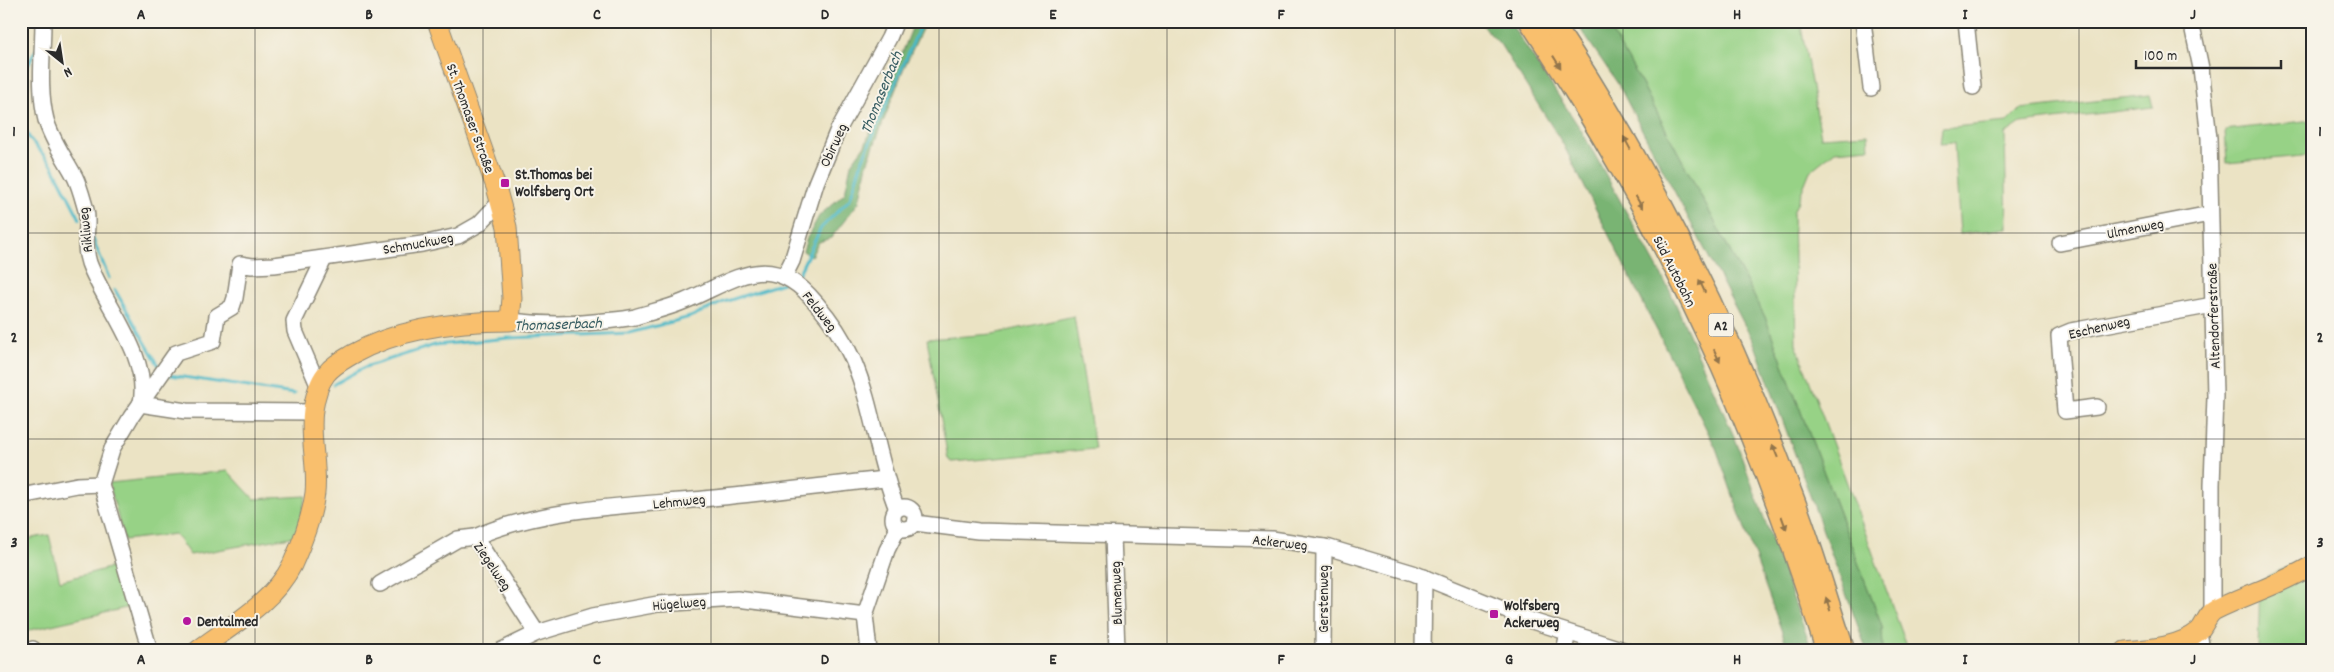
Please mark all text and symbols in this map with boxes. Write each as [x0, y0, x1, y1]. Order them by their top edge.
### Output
text: A [137, 4, 146, 27]
text: B [365, 4, 373, 27]
text: C [593, 4, 601, 27]
text: D [821, 4, 830, 27]
text: E [1049, 4, 1057, 27]
text: F [1277, 4, 1285, 27]
text: G [1505, 4, 1513, 27]
text: H [1733, 4, 1741, 27]
text: I [1963, 4, 1969, 27]
text: J [2190, 4, 2196, 27]
north arrow [38, 38, 88, 88]
scale bar [2136, 38, 2282, 70]
text: 100 m [2144, 46, 2177, 68]
water label: Thomaserbach [855, 48, 910, 138]
one-way arrow [1552, 55, 1562, 69]
text: N [59, 61, 75, 82]
street label: St. Thomaser Straße [439, 61, 499, 177]
street label: Obirweg [815, 120, 855, 171]
text: 1 [12, 121, 16, 144]
text: 1 [2318, 121, 2322, 144]
one-way arrow [1622, 136, 1631, 149]
place label: St.Thomas bei Wolfsberg Ort [515, 165, 594, 204]
marker: St.Thomas bei Wolfsberg Ort [499, 177, 511, 189]
one-way arrow [1635, 195, 1644, 209]
street label: Rikliweg [74, 206, 100, 253]
street label: Ulmenweg [2105, 214, 2166, 246]
street label: Schmuckweg [381, 228, 455, 262]
street label: Süd Autobahn [1646, 232, 1701, 312]
street label: Altendorferstraße [2202, 262, 2228, 369]
one-way arrow [1698, 279, 1706, 293]
street label: Feldweg [795, 287, 841, 337]
street label: Eschenweg [2067, 311, 2132, 347]
water label: Thomaserbach [514, 312, 603, 339]
road number: A2 [1708, 314, 1734, 336]
text: 2 [11, 327, 18, 350]
text: 2 [2317, 327, 2324, 350]
one-way arrow [1713, 349, 1721, 363]
one-way arrow [1770, 444, 1778, 458]
street label: Lehmweg [652, 489, 707, 517]
one-way arrow [1781, 515, 1788, 530]
street label: Ackerweg [1251, 530, 1308, 558]
text: 3 [10, 532, 18, 555]
text: 3 [2316, 532, 2324, 555]
street label: Ziegelweg [467, 538, 516, 596]
street label: Blumenweg [1106, 561, 1130, 625]
street label: Gerstenweg [1314, 565, 1336, 633]
street label: Hügelweg [651, 592, 707, 618]
place label: Wolfsberg Ackerweg [1504, 596, 1560, 635]
one-way arrow [1824, 597, 1832, 612]
marker: Wolfsberg Ackerweg [1488, 608, 1500, 620]
place label: Dentalmed [197, 612, 258, 634]
marker: Dentalmed [181, 615, 193, 627]
text: A [137, 649, 146, 672]
text: B [365, 649, 373, 672]
text: C [593, 649, 601, 672]
text: D [821, 649, 830, 672]
text: E [1049, 649, 1057, 672]
text: F [1277, 649, 1285, 672]
text: G [1505, 649, 1513, 672]
text: H [1733, 649, 1741, 672]
text: I [1963, 649, 1969, 672]
text: J [2190, 649, 2196, 672]

